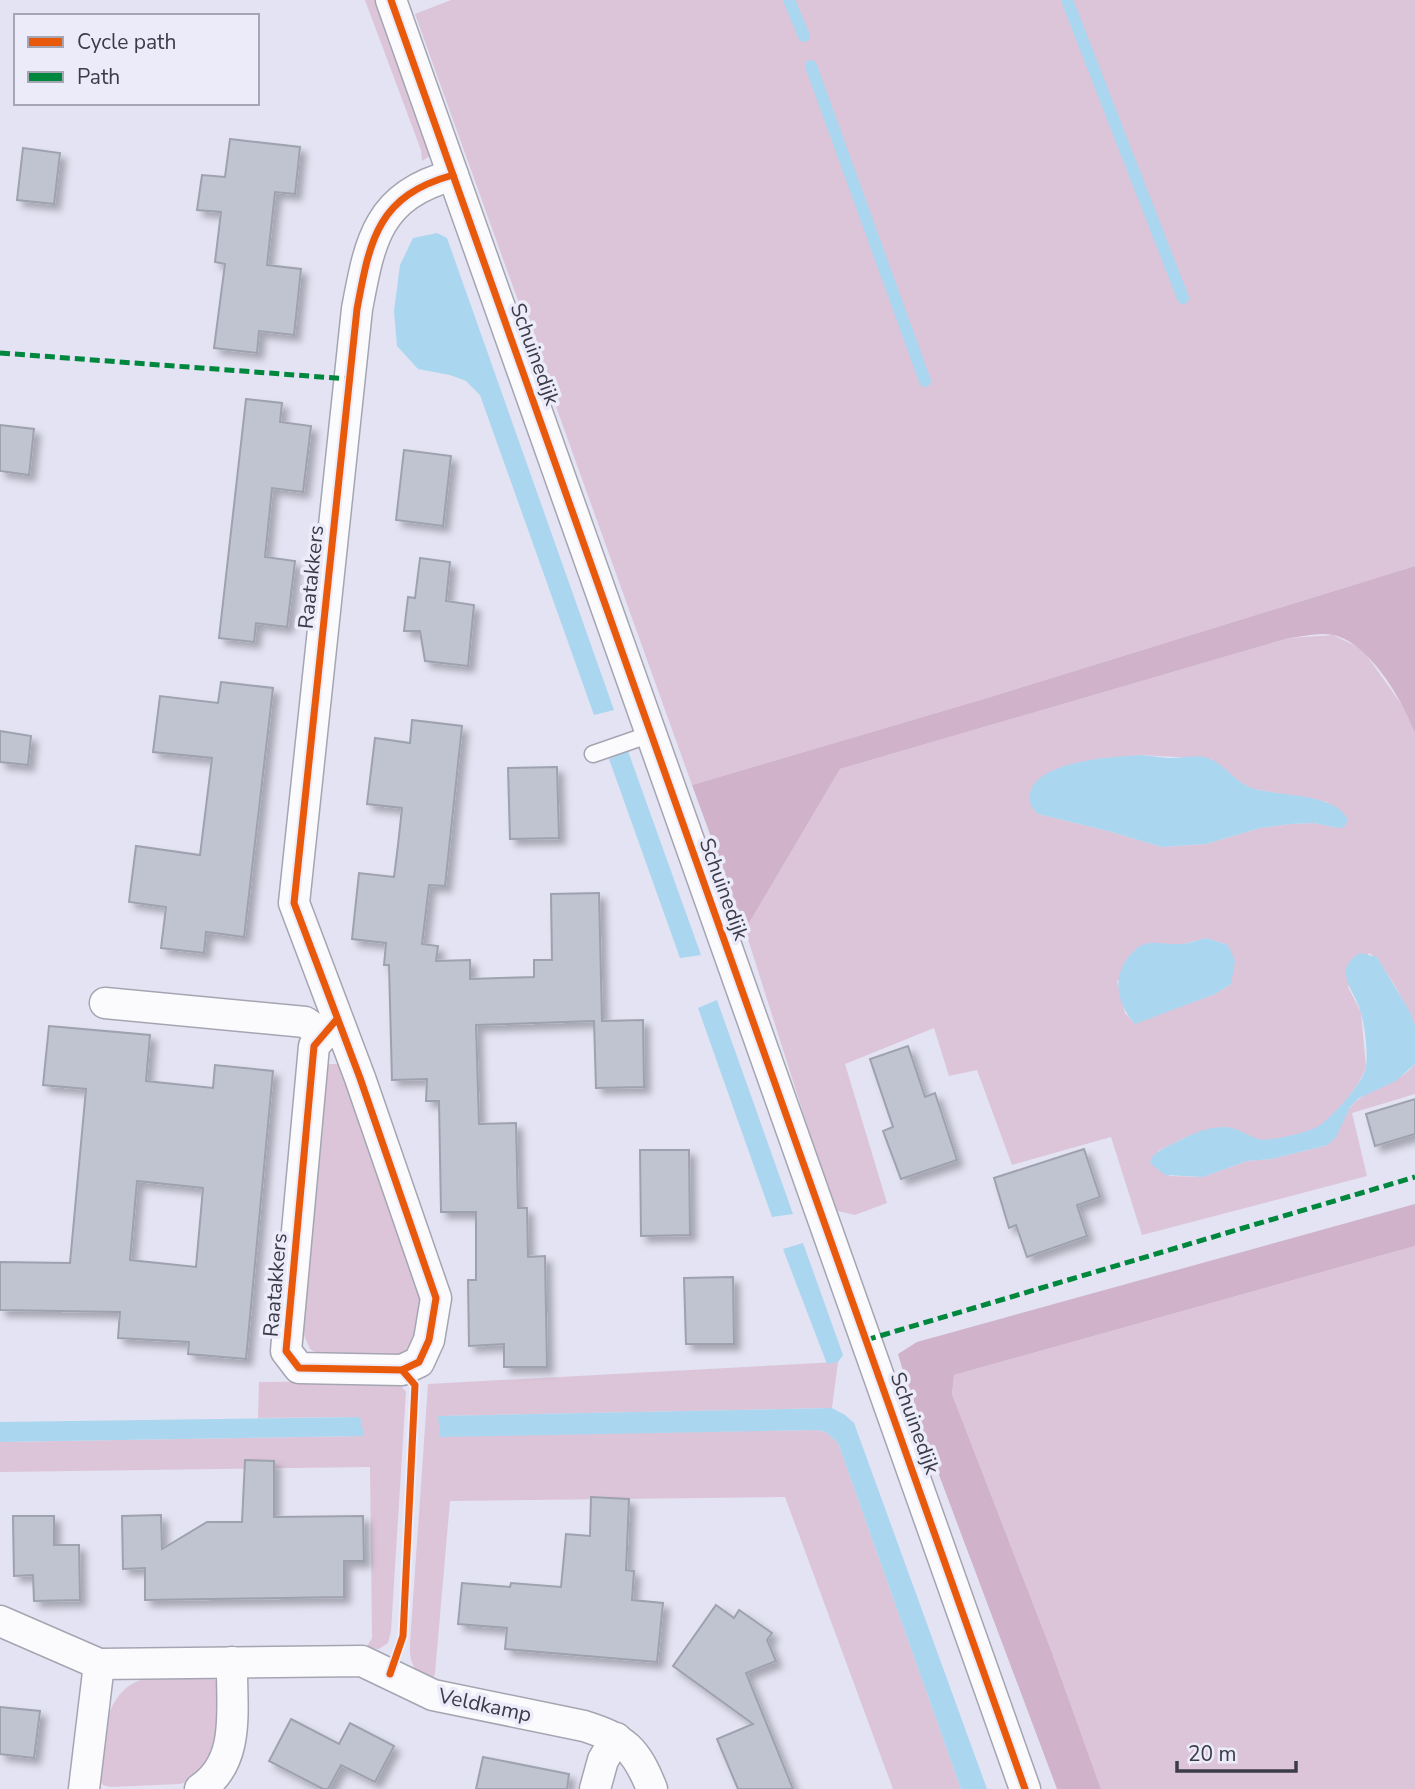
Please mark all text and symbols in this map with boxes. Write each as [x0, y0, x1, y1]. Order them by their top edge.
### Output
legend [14, 14, 259, 105]
text: Cycle path [77, 28, 176, 56]
text: Path [77, 63, 120, 91]
street label: Schuinedijk [504, 299, 567, 409]
street label: Raatakkers [292, 524, 330, 630]
street label: Schuinedijk [693, 834, 756, 944]
street label: Raatakkers [257, 1232, 293, 1338]
street label: Schuinedijk [884, 1368, 947, 1478]
street label: Veldkamp [435, 1681, 534, 1729]
scale bar [1177, 1730, 1296, 1774]
text: 20 m [1188, 1740, 1237, 1768]

